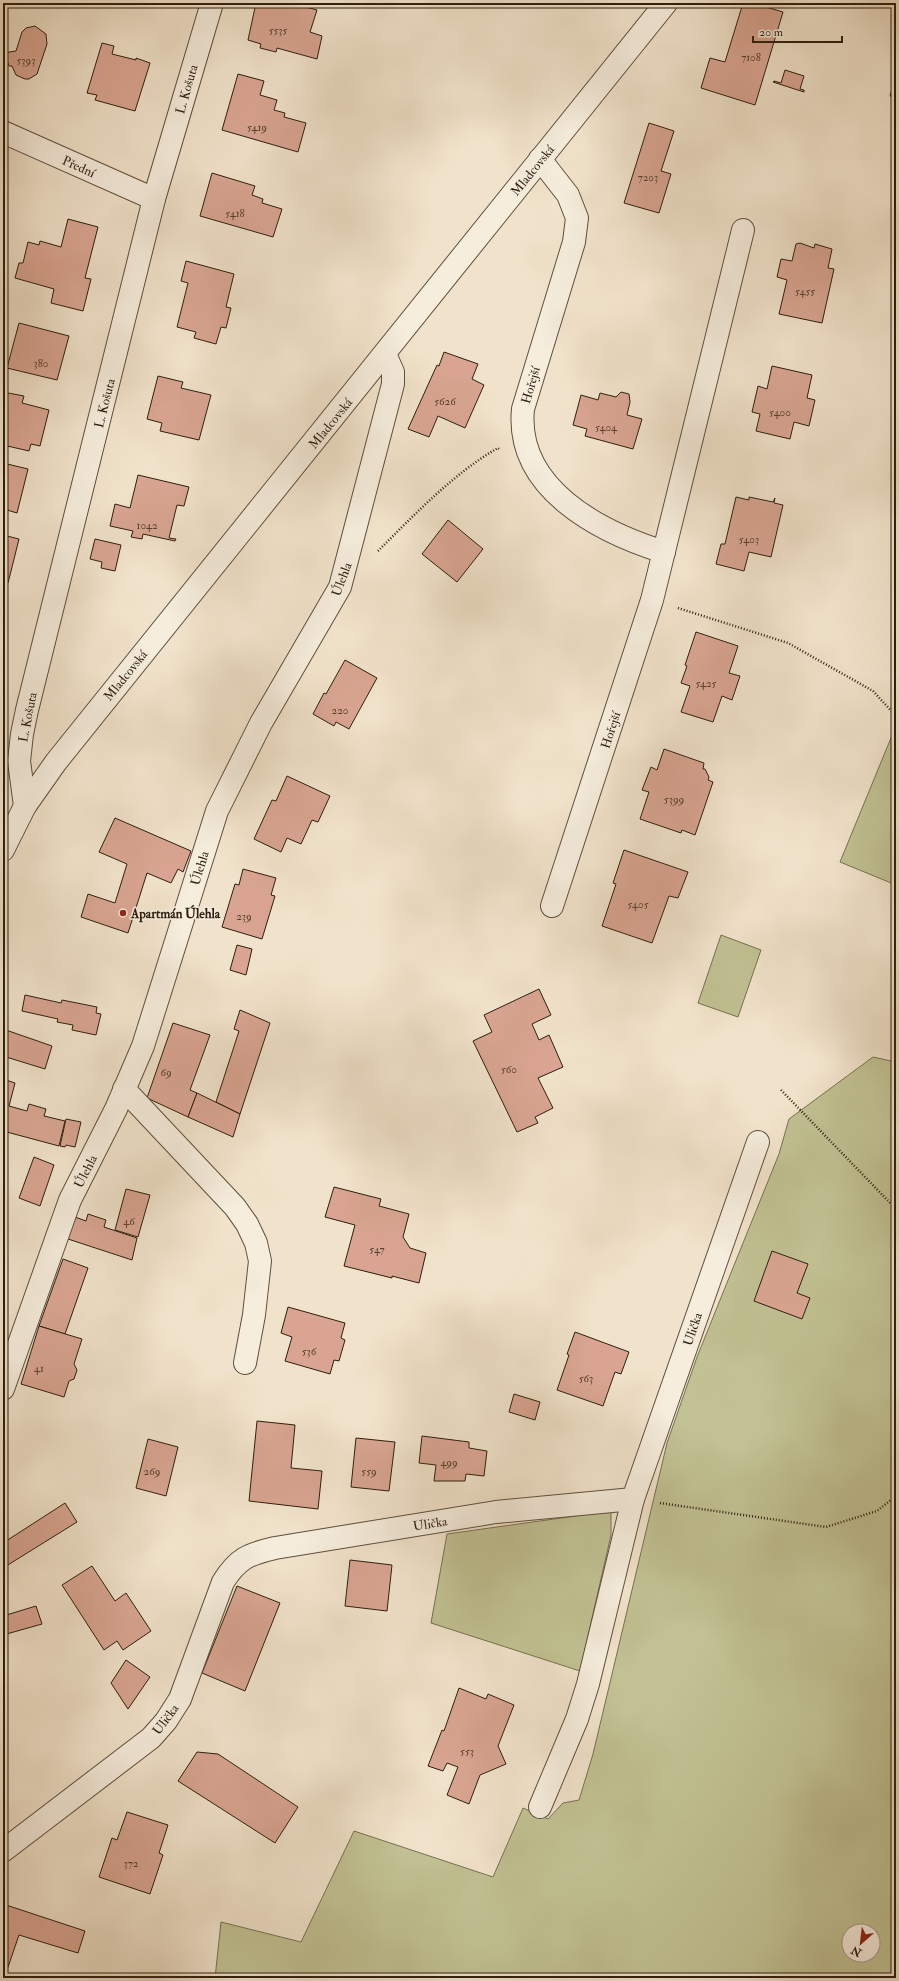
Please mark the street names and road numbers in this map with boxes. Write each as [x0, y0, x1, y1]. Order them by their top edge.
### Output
street label: L. Košuta [172, 62, 202, 116]
street label: Mladcovská [508, 142, 558, 199]
street label: Přední [60, 153, 99, 182]
street label: Hořejší [518, 363, 544, 406]
street label: L. Košuta [91, 376, 119, 430]
street label: Mladcovská [306, 395, 356, 452]
street label: Úlehla [327, 559, 356, 599]
street label: Mladcovská [101, 647, 151, 704]
street label: L. Košuta [15, 690, 41, 744]
street label: Hořejší [597, 708, 625, 751]
street label: Úlehla [186, 848, 213, 887]
street label: Úlehla [70, 1151, 101, 1191]
street label: Ulička [680, 1310, 706, 1348]
street label: Ulička [412, 1513, 449, 1535]
street label: Ulička [149, 1701, 183, 1738]

